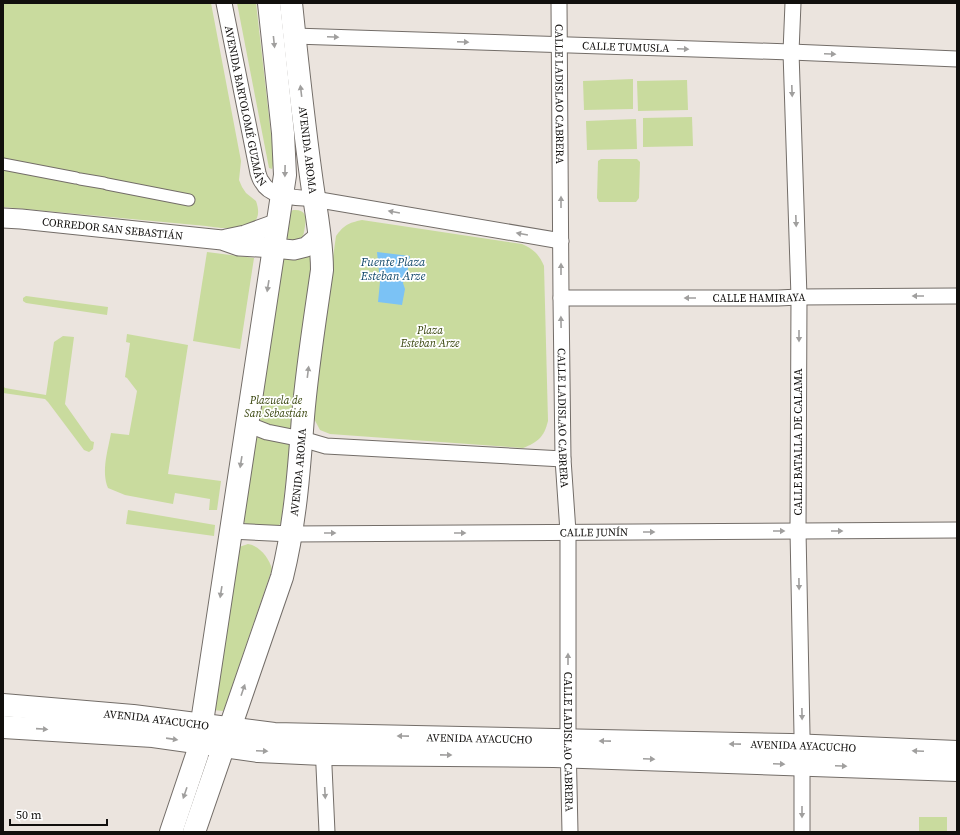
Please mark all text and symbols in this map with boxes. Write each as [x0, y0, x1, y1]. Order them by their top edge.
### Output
street label: AVENIDA BARTOLOMÉ GUZMÁN [221, 24, 270, 190]
street label: CALLE LADISLAO CABRERA [551, 24, 567, 165]
one-way arrow [327, 34, 340, 40]
one-way arrow [270, 36, 277, 48]
street label: CALLE TUMUSLA [582, 38, 670, 56]
one-way arrow [457, 39, 470, 45]
one-way arrow [677, 46, 690, 52]
one-way arrow [824, 50, 836, 57]
one-way arrow [297, 85, 304, 97]
one-way arrow [789, 85, 795, 98]
street label: AVENIDA AROMA [295, 105, 320, 195]
one-way arrow [282, 165, 288, 178]
one-way arrow [558, 195, 564, 208]
one-way arrow [388, 209, 400, 215]
street label: CORREDOR SAN SEBASTIÁN [41, 214, 184, 244]
one-way arrow [793, 215, 799, 228]
one-way arrow [516, 231, 528, 237]
water label: Fuente Plaza Esteban Arze [360, 254, 426, 284]
one-way arrow [558, 262, 564, 275]
one-way arrow [265, 280, 271, 292]
street label: CALLE HAMIRAYA [713, 290, 806, 306]
one-way arrow [911, 293, 924, 299]
one-way arrow [683, 295, 696, 301]
one-way arrow [558, 315, 564, 328]
park label: Plaza Esteban Arze [399, 323, 460, 351]
one-way arrow [796, 330, 802, 343]
street label: CALLE LADISLAO CABRERA [554, 348, 572, 489]
one-way arrow [305, 366, 312, 378]
street label: CALLE BATALLA DE CALAMA [791, 368, 806, 515]
park label: Plazuela de San Sebastián [244, 393, 309, 421]
street label: AVENIDA AROMA [287, 427, 310, 517]
one-way arrow [238, 456, 244, 468]
street label: CALLE JUNÍN [560, 525, 628, 540]
one-way arrow [773, 528, 786, 534]
one-way arrow [831, 528, 844, 534]
one-way arrow [643, 529, 656, 535]
one-way arrow [324, 530, 337, 536]
one-way arrow [454, 530, 467, 536]
one-way arrow [796, 578, 803, 590]
one-way arrow [218, 586, 224, 598]
one-way arrow [565, 652, 571, 665]
street label: CALLE LADISLAO CABRERA [560, 672, 577, 813]
one-way arrow [240, 684, 246, 696]
street label: AVENIDA AYACUCHO [103, 707, 210, 734]
one-way arrow [799, 708, 805, 721]
one-way arrow [36, 726, 48, 733]
street label: AVENIDA AYACUCHO [426, 730, 533, 747]
one-way arrow [396, 733, 409, 739]
one-way arrow [165, 736, 178, 742]
street label: AVENIDA AYACUCHO [750, 737, 857, 756]
one-way arrow [598, 738, 611, 744]
one-way arrow [729, 740, 741, 747]
one-way arrow [912, 747, 924, 754]
one-way arrow [256, 748, 268, 755]
one-way arrow [440, 752, 453, 758]
one-way arrow [643, 756, 656, 762]
one-way arrow [773, 760, 785, 767]
one-way arrow [835, 763, 848, 769]
one-way arrow [322, 787, 329, 799]
one-way arrow [181, 788, 187, 800]
scale bar [10, 801, 107, 827]
one-way arrow [799, 806, 805, 819]
text: 50 m [16, 807, 42, 823]

